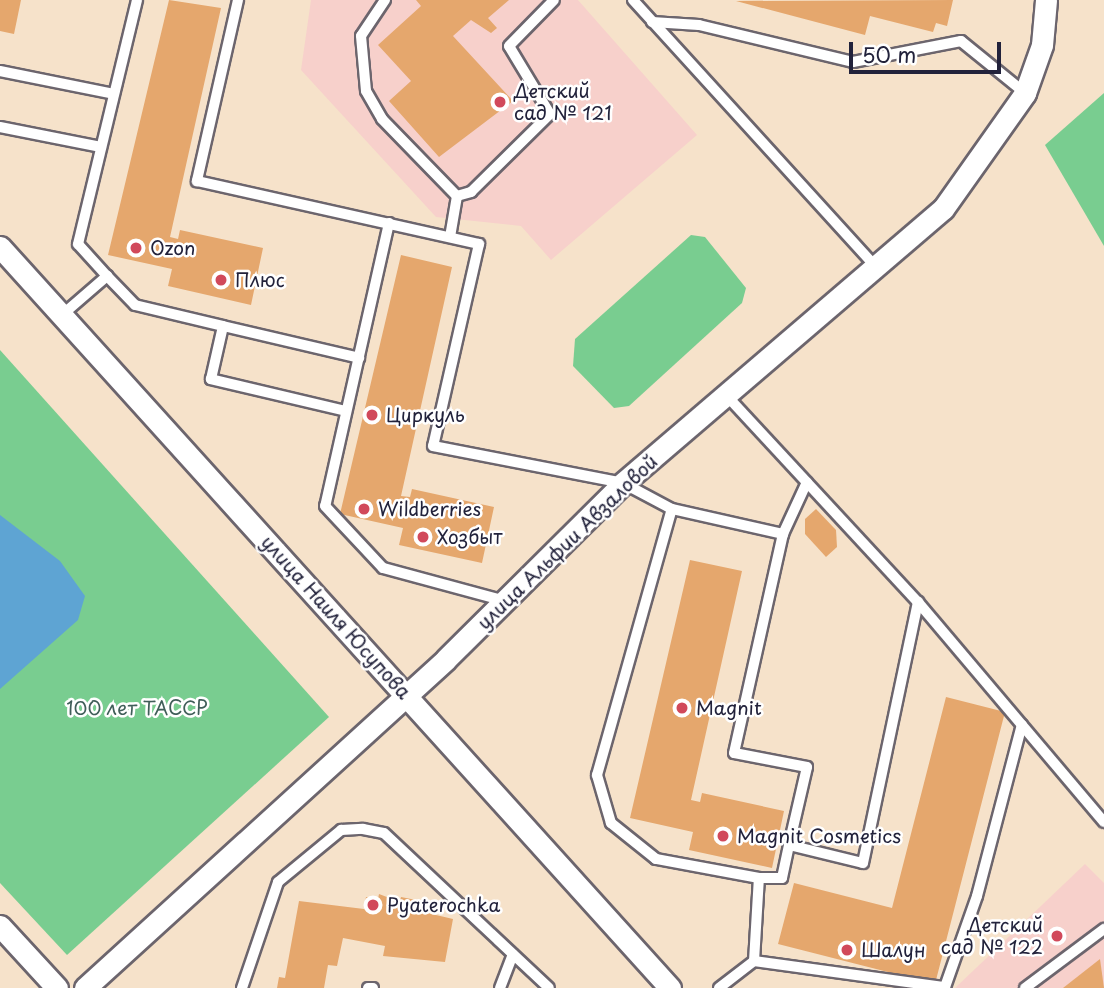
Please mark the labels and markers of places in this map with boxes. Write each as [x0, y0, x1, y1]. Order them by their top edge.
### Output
place label: Детский сад № 121 [514, 80, 612, 124]
marker: Детский сад № 121 [492, 94, 508, 110]
place label: Ozon [150, 237, 195, 259]
marker: Ozon [128, 240, 144, 256]
place label: Плюс [235, 269, 285, 291]
marker: Плюс [213, 272, 229, 288]
place label: Циркуль [386, 404, 465, 426]
marker: Циркуль [364, 407, 380, 423]
place label: Wildberries [378, 498, 481, 520]
marker: Wildberries [356, 501, 372, 517]
place label: Хозбыт [437, 526, 503, 548]
marker: Хозбыт [415, 529, 431, 545]
place label: Magnit [696, 697, 762, 719]
marker: Magnit [674, 700, 690, 716]
place label: Magnit Cosmetics [737, 825, 901, 847]
marker: Magnit Cosmetics [715, 828, 731, 844]
place label: Pyaterochka [387, 894, 500, 916]
marker: Pyaterochka [365, 897, 381, 913]
place label: Детский сад № 122 [940, 914, 1043, 958]
marker: Детский сад № 122 [1049, 928, 1065, 944]
place label: Шалун [861, 939, 926, 961]
marker: Шалун [839, 942, 855, 958]

